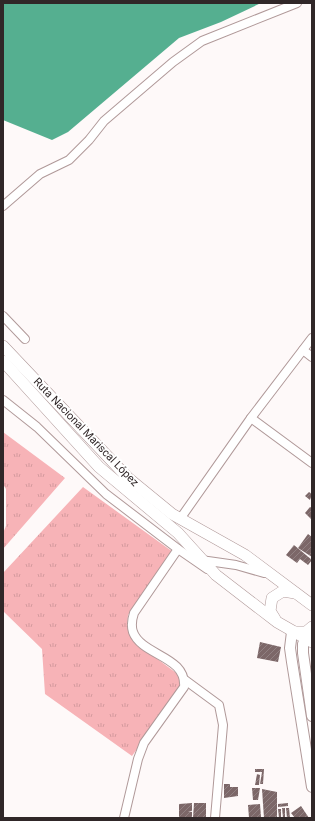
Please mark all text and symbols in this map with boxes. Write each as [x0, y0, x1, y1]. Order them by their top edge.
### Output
street label: Ruta Nacional Mariscal López [31, 375, 142, 489]

